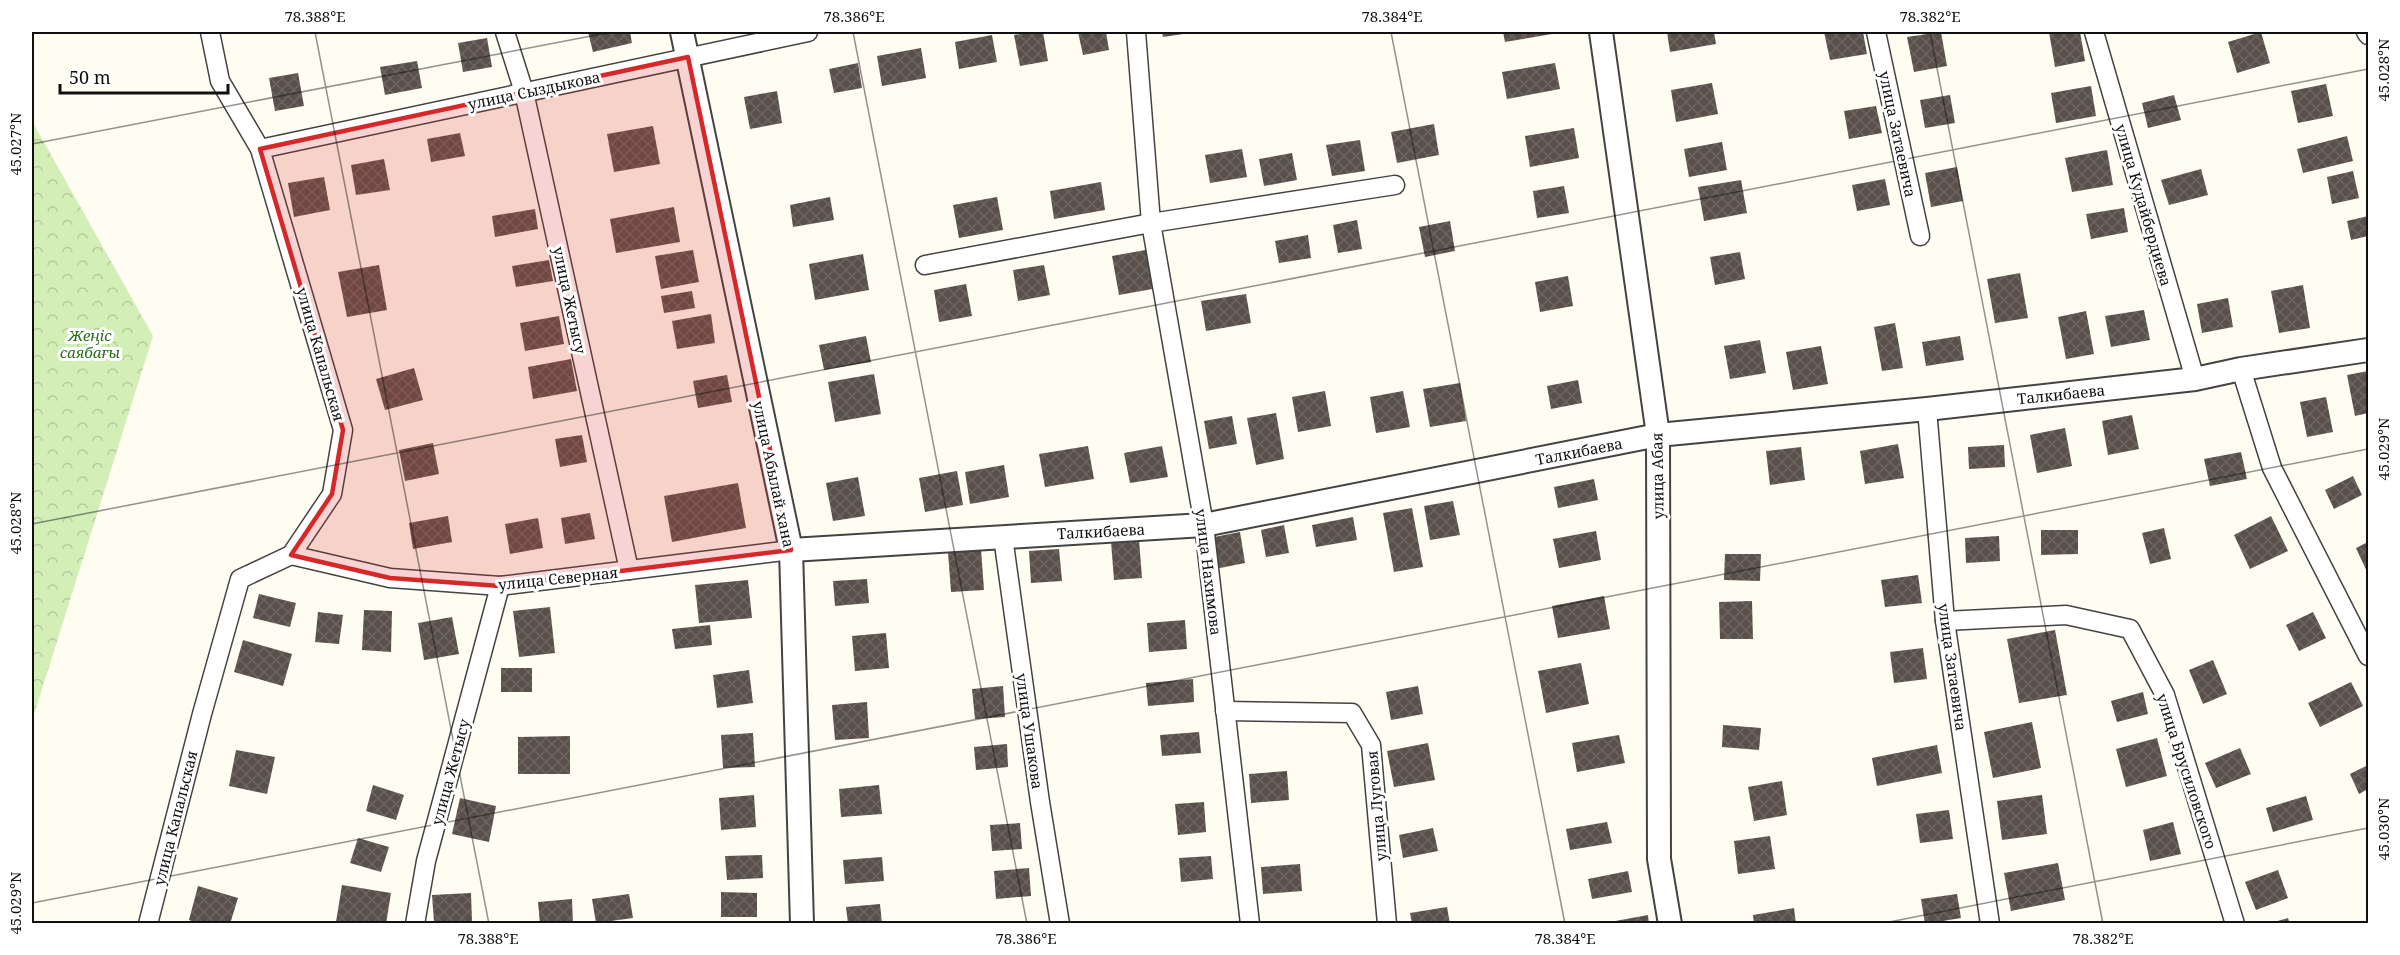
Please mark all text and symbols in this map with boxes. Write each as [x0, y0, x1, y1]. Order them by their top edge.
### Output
text: 78.388°E [284, 6, 346, 26]
text: 78.386°E [823, 6, 885, 26]
text: 78.384°E [1361, 6, 1423, 26]
text: 78.382°E [1899, 6, 1961, 26]
text: 45.028°N [2373, 38, 2393, 102]
scale bar [60, 57, 228, 95]
text: 50 m [69, 65, 111, 89]
street label: улица Сыздыкова [466, 66, 602, 114]
street label: улица Затаевича [1875, 69, 1921, 199]
text: 45.027°N [5, 112, 25, 176]
street label: улица Кудайбердиева [2111, 122, 2177, 288]
street label: улица Жетысу [549, 245, 591, 356]
street label: улица Капальская [292, 285, 350, 423]
park label: Жеңіс саябағы [60, 325, 120, 362]
street label: Талкибаева [2016, 379, 2106, 409]
street label: улица Абылай хана [749, 399, 799, 549]
text: 45.029°N [2373, 417, 2393, 481]
street label: Талкибаева [1534, 433, 1624, 469]
street label: улица Абая [1646, 433, 1668, 519]
text: 45.028°N [5, 491, 25, 555]
street label: улица Нахимова [1191, 508, 1227, 636]
street label: Талкибаева [1056, 519, 1146, 543]
street label: улица Северная [497, 562, 619, 594]
street label: улица Затаевича [1934, 602, 1972, 732]
street label: улица Ушакова [1012, 672, 1048, 790]
street label: улица Брусиловского [2152, 691, 2222, 851]
street label: улица Жетысу [426, 716, 474, 827]
street label: улица Капальская [149, 748, 201, 888]
street label: улица Луговая [1361, 750, 1391, 862]
text: 45.030°N [2373, 797, 2393, 861]
text: 45.029°N [5, 871, 25, 935]
text: 78.388°E [457, 928, 519, 948]
text: 78.386°E [995, 928, 1057, 948]
text: 78.384°E [1534, 928, 1596, 948]
text: 78.382°E [2072, 928, 2134, 948]

